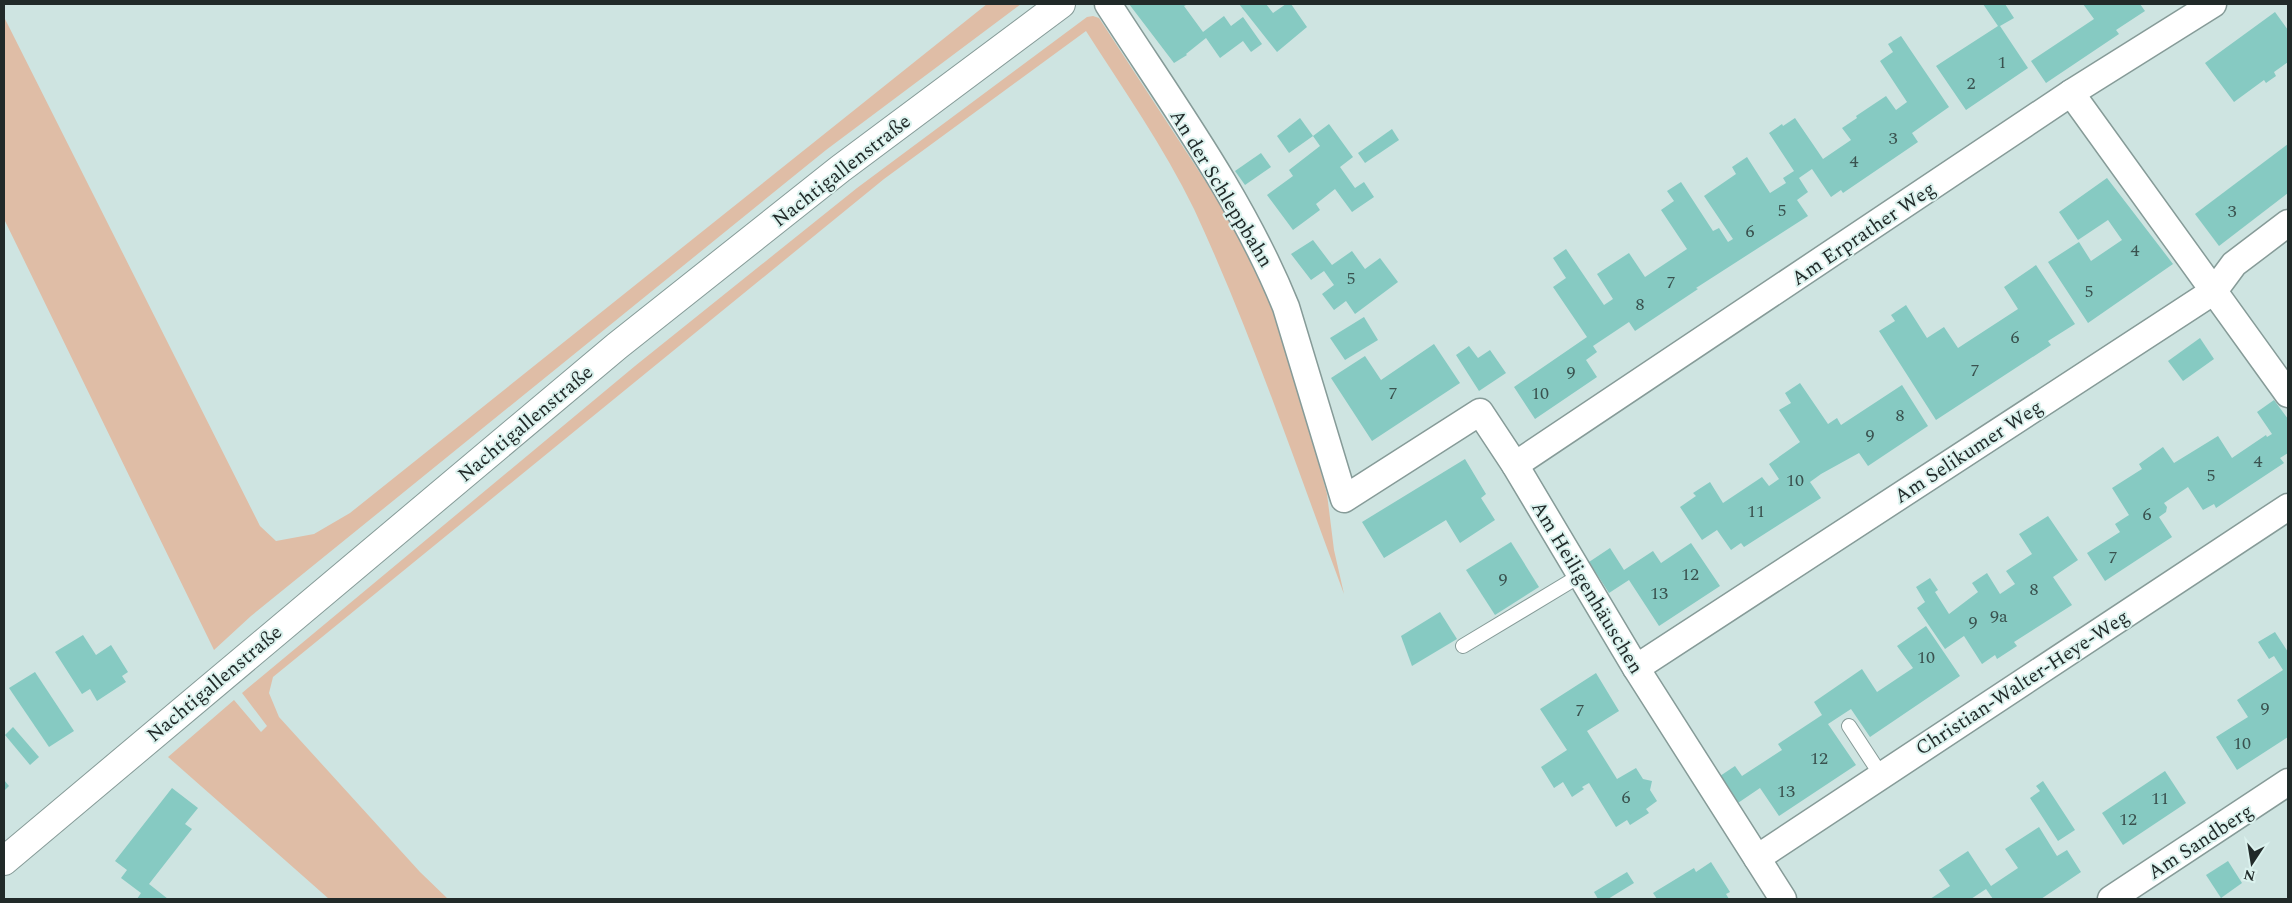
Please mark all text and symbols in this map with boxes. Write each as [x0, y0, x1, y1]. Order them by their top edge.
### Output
house number: 1 [1998, 49, 2007, 76]
house number: 2 [1967, 70, 1976, 97]
street label: An der Schleppbahn [1162, 104, 1280, 273]
street label: Nachtigallenstraße [766, 107, 917, 235]
house number: 3 [1889, 125, 1898, 152]
house number: 4 [1850, 148, 1859, 175]
street label: Am Erprather Weg [1785, 174, 1942, 293]
house number: 5 [1778, 197, 1787, 224]
house number: 3 [2228, 198, 2237, 225]
house number: 6 [1746, 218, 1755, 245]
house number: 4 [2131, 237, 2140, 264]
house number: 5 [1347, 265, 1356, 292]
house number: 7 [1667, 269, 1676, 296]
house number: 5 [2085, 278, 2094, 305]
house number: 8 [1636, 291, 1645, 318]
house number: 6 [2011, 324, 2020, 351]
house number: 7 [1971, 357, 1980, 384]
street label: Nachtigallenstraße [451, 358, 600, 490]
house number: 9 [1567, 359, 1576, 386]
house number: 7 [1389, 380, 1398, 407]
house number: 10 [1531, 380, 1549, 407]
street label: Am Selikumer Weg [1888, 392, 2049, 511]
house number: 8 [1896, 402, 1905, 429]
house number: 9 [1866, 422, 1875, 449]
house number: 4 [2254, 448, 2263, 475]
house number: 5 [2207, 462, 2216, 489]
house number: 10 [1786, 467, 1804, 494]
street label: Am Heiligenhäuschen [1523, 495, 1651, 680]
house number: 11 [1747, 498, 1765, 525]
house number: 6 [2143, 501, 2152, 528]
house number: 7 [2109, 544, 2118, 571]
house number: 12 [1681, 561, 1699, 588]
house number: 9 [1499, 566, 1508, 593]
house number: 8 [2030, 576, 2039, 603]
house number: 13 [1650, 580, 1668, 607]
street label: Christian-Walter-Heye-Weg [1910, 602, 2135, 763]
house number: 9a [1990, 603, 2008, 630]
house number: 9 [1969, 609, 1978, 636]
street label: Nachtigallenstraße [140, 618, 289, 750]
house number: 10 [1917, 644, 1935, 671]
house number: 9 [2261, 695, 2270, 722]
house number: 7 [1576, 697, 1585, 724]
house number: 10 [2233, 730, 2251, 757]
house number: 12 [1810, 745, 1828, 772]
house number: 13 [1777, 778, 1795, 805]
house number: 6 [1622, 784, 1631, 811]
house number: 11 [2151, 785, 2169, 812]
street label: Am Sandberg [2142, 796, 2259, 887]
house number: 12 [2119, 806, 2137, 833]
north arrow [2227, 838, 2277, 888]
text: N [2242, 864, 2257, 887]

